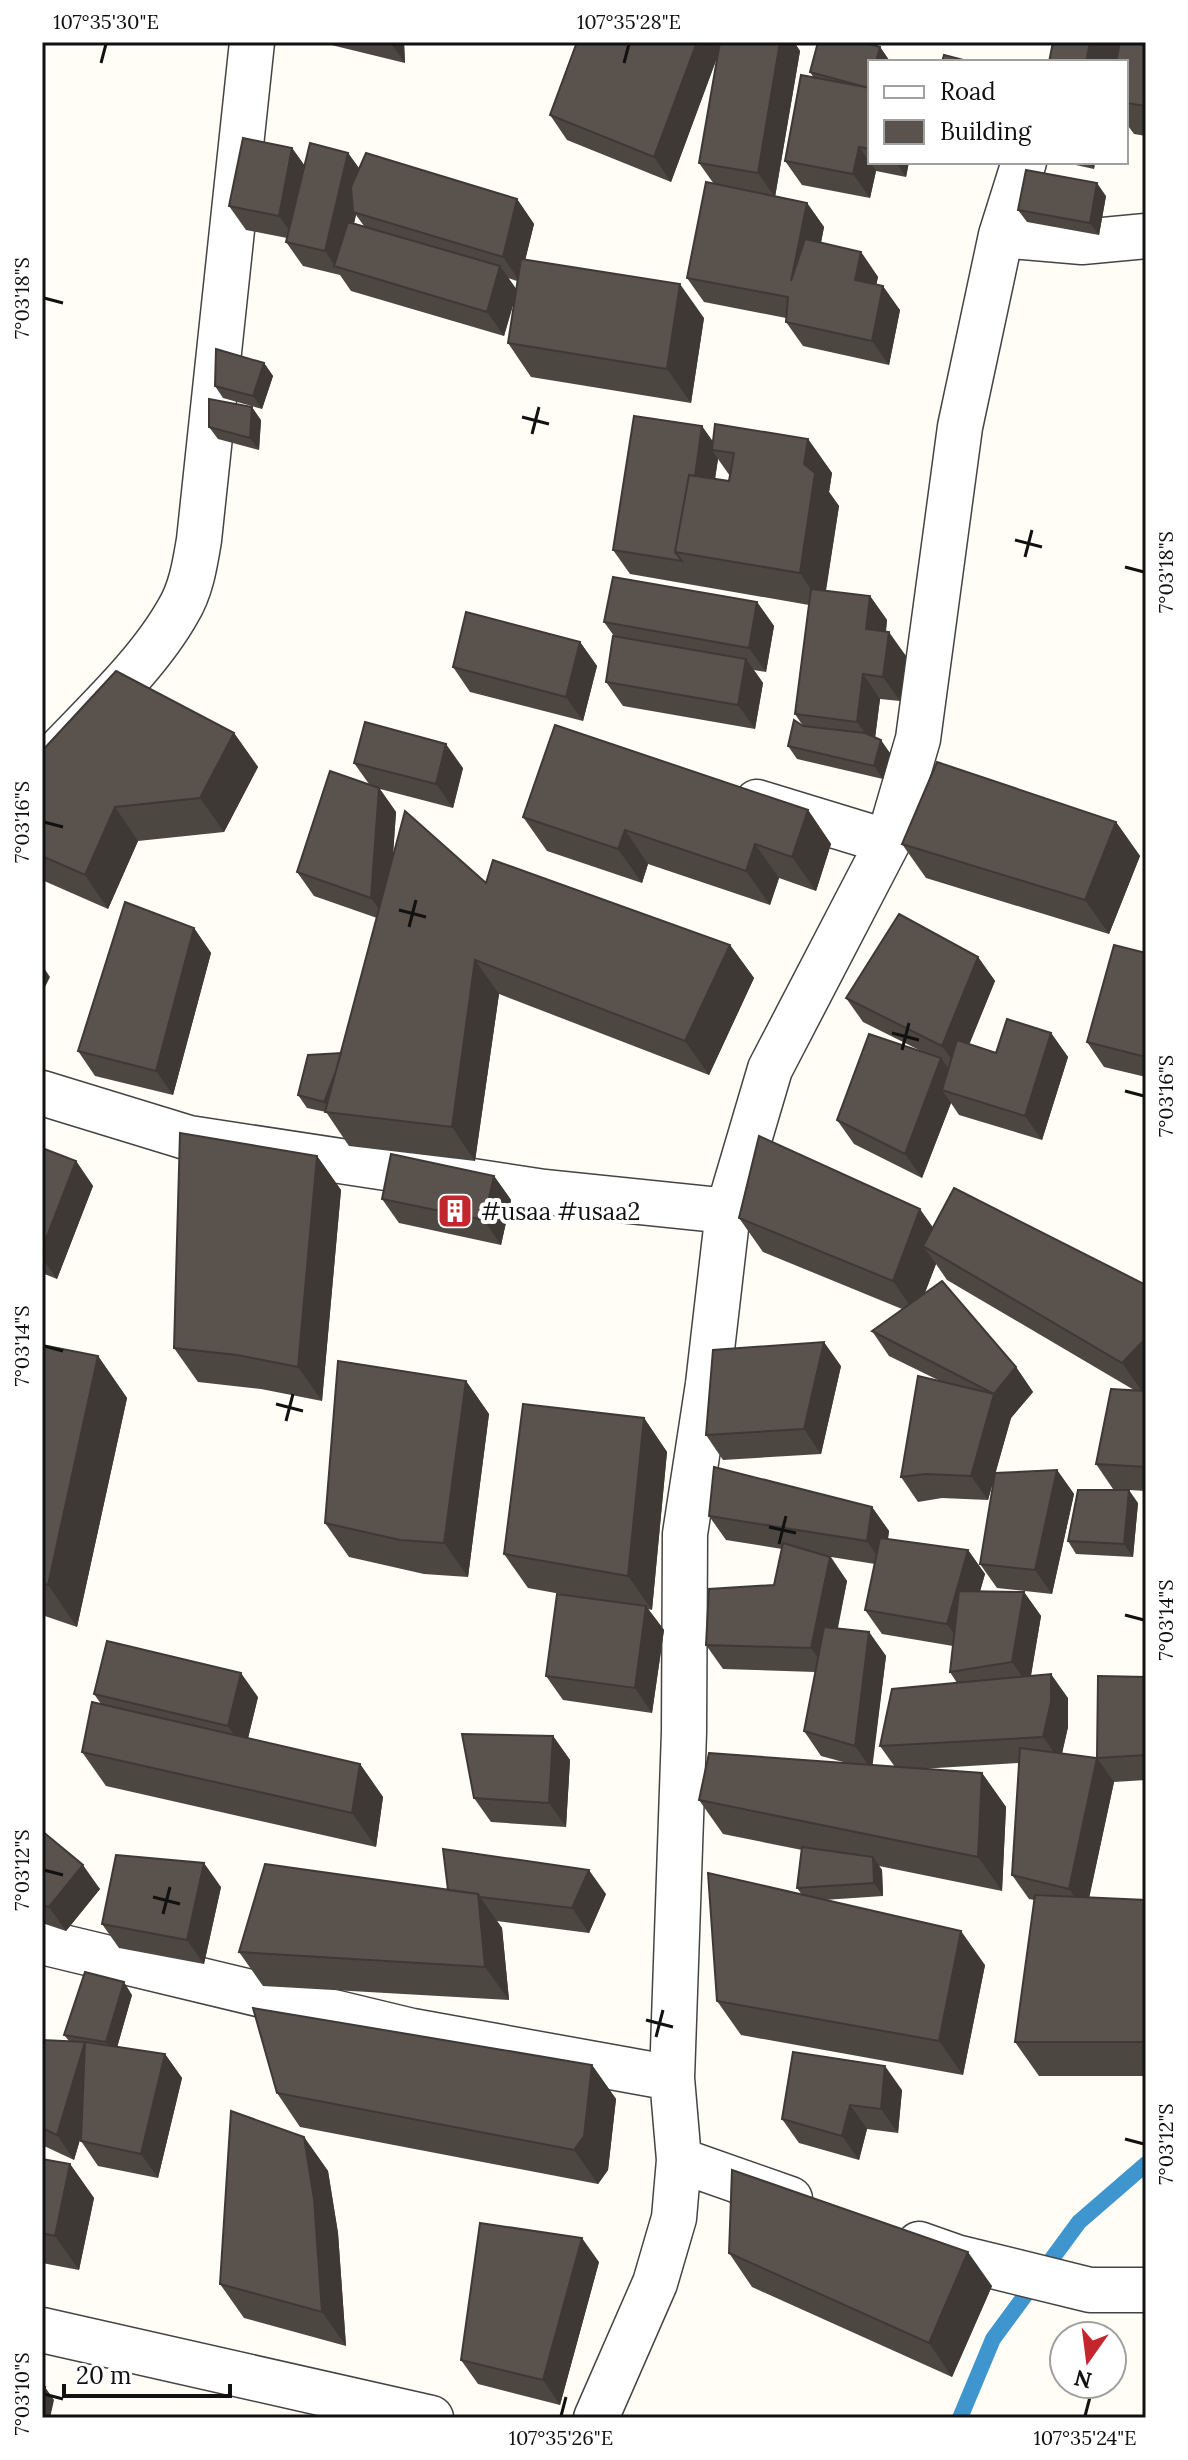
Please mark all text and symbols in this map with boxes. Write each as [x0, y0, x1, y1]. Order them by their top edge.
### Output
text: 107°35'30"E [53, 9, 159, 34]
text: 107°35'28"E [577, 9, 681, 34]
legend [868, 60, 1128, 164]
text: Road [940, 76, 996, 107]
text: Building [940, 116, 1032, 147]
text: 7°03'18"S [9, 257, 34, 339]
text: 7°03'18"S [1153, 531, 1178, 613]
text: 7°03'16"S [9, 781, 34, 863]
text: 7°03'16"S [1153, 1055, 1178, 1137]
building icon: #usaa #usaa2 [436, 1192, 474, 1230]
place label: #usaa #usaa2 [481, 1196, 640, 1227]
text: 7°03'14"S [9, 1305, 34, 1387]
text: 7°03'14"S [1153, 1579, 1178, 1661]
text: 7°03'12"S [9, 1829, 34, 1911]
text: 7°03'12"S [1153, 2103, 1178, 2185]
north arrow [1048, 2320, 1128, 2400]
scale bar [64, 2348, 230, 2398]
text: 7°03'10"S [9, 2353, 34, 2436]
text: 20 m [76, 2360, 132, 2391]
text: N [1072, 2364, 1095, 2395]
text: 107°35'26"E [509, 2425, 613, 2450]
text: 107°35'24"E [1033, 2425, 1137, 2450]

